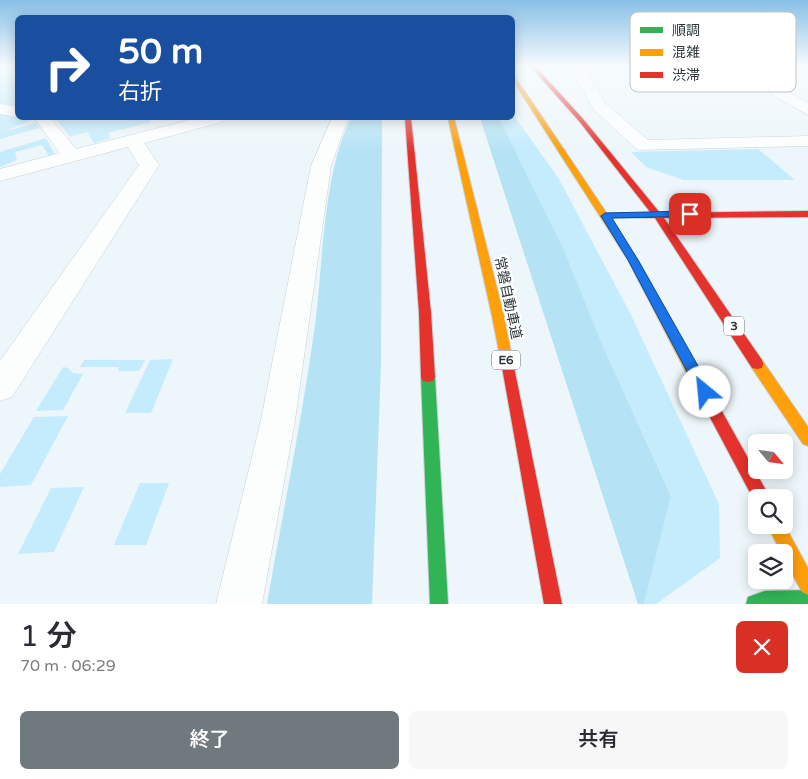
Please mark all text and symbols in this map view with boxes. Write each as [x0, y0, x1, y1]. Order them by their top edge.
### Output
legend [630, 12, 796, 92]
text: 順調 [672, 22, 700, 39]
text: 50 m [118, 31, 203, 73]
icon: right [35, 35, 100, 100]
text: 混雑 [672, 44, 700, 61]
text: 渋滞 [672, 67, 700, 84]
text: 右折 [118, 79, 162, 105]
pin [669, 193, 711, 235]
icon: arrive [676, 200, 704, 228]
street label: 常磐自動車道 [491, 255, 525, 341]
road number: 3 [724, 316, 744, 336]
road number: E6 [492, 350, 520, 370]
position arrow [678, 365, 730, 417]
north arrow [748, 434, 792, 479]
map controls [748, 434, 793, 589]
button: search [748, 489, 793, 534]
button: layers [748, 544, 793, 589]
text: 1 分 [20, 618, 77, 655]
button: close [736, 621, 788, 673]
text: 70 m · 06:29 [20, 656, 116, 676]
button: 終了 [20, 711, 399, 769]
button: 共有 [409, 711, 788, 769]

